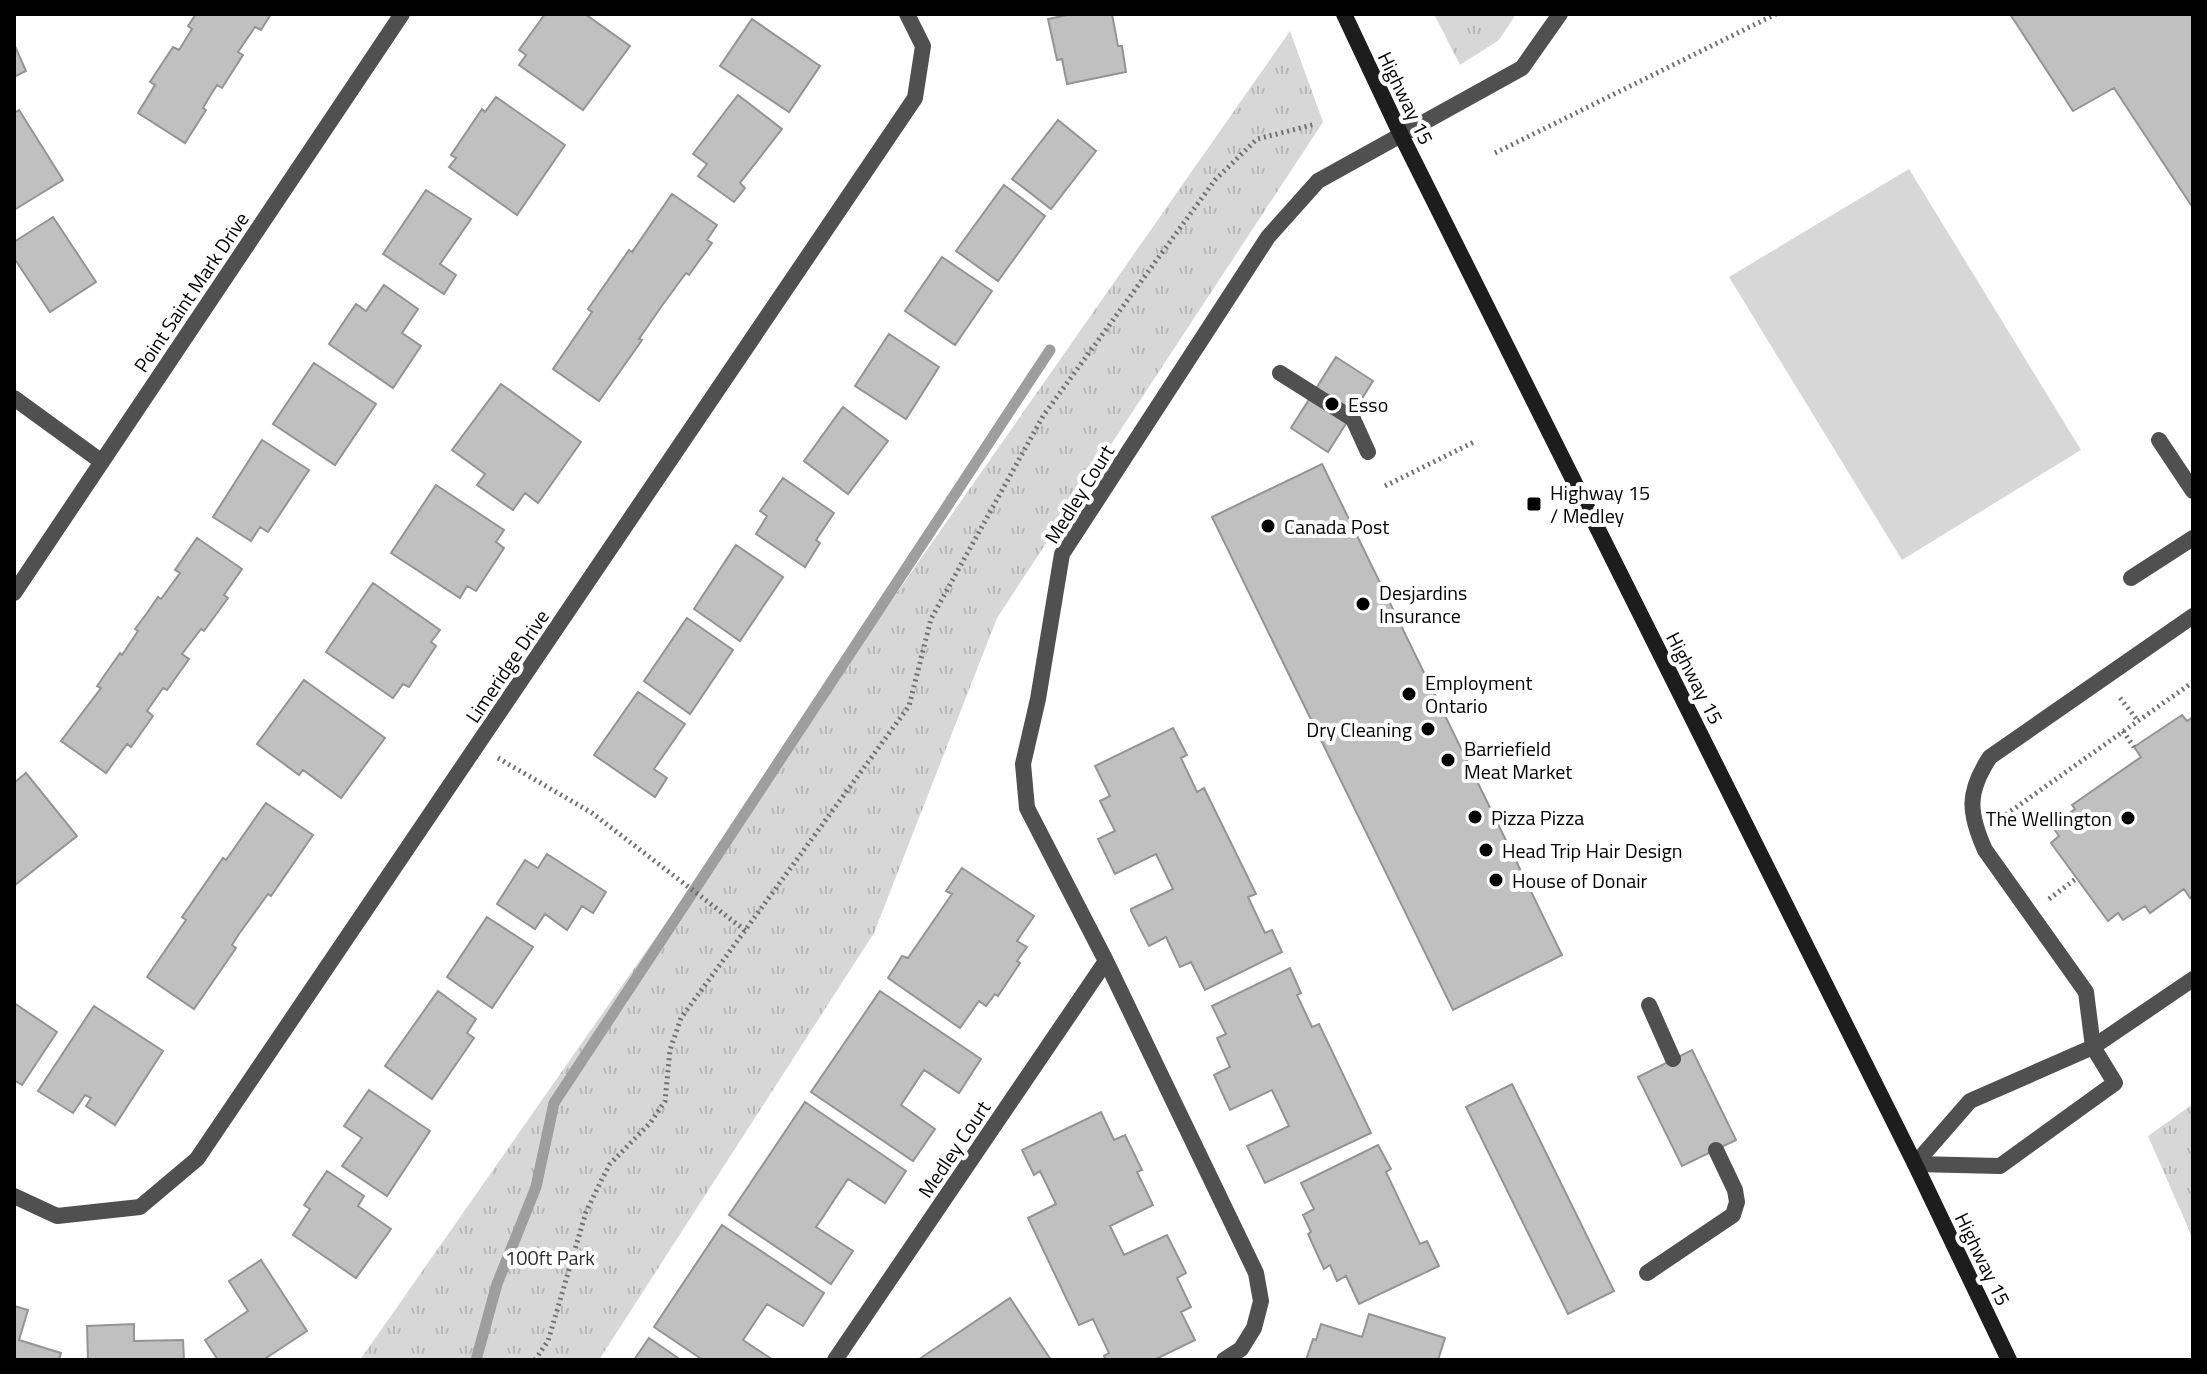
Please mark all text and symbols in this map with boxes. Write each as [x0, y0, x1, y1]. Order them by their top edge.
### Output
street label: Highway 15 [1370, 46, 1442, 150]
street label: Point Saint Mark Drive [126, 206, 256, 378]
place label: Esso [1348, 389, 1388, 420]
marker: Esso [1323, 395, 1341, 413]
street label: Medley Court [1036, 438, 1122, 550]
place label: Highway 15 / Medley [1550, 477, 1650, 531]
marker: Highway 15 / Medley [1525, 495, 1543, 513]
place label: Canada Post [1284, 511, 1389, 542]
marker: Canada Post [1259, 517, 1277, 535]
place label: Desjardins Insurance [1379, 577, 1467, 631]
marker: Desjardins Insurance [1354, 595, 1372, 613]
street label: Limeridge Drive [457, 603, 557, 729]
street label: Highway 15 [1658, 626, 1732, 730]
place label: Employment Ontario [1425, 667, 1532, 721]
marker: Employment Ontario [1400, 685, 1418, 703]
place label: Dry Cleaning [1306, 714, 1412, 745]
marker: Dry Cleaning [1419, 720, 1437, 738]
place label: Barriefield Meat Market [1464, 733, 1572, 787]
marker: Barriefield Meat Market [1439, 751, 1457, 769]
place label: Pizza Pizza [1491, 802, 1584, 833]
place label: The Wellington [1986, 803, 2112, 834]
marker: Pizza Pizza [1466, 808, 1484, 826]
marker: The Wellington [2119, 809, 2137, 827]
place label: Head Trip Hair Design [1502, 835, 1682, 866]
marker: Head Trip Hair Design [1477, 841, 1495, 859]
place label: House of Donair [1512, 865, 1648, 896]
marker: House of Donair [1487, 871, 1505, 889]
street label: Medley Court [910, 1094, 998, 1204]
street label: Highway 15 [1947, 1207, 2019, 1311]
park label: 100ft Park [505, 1242, 595, 1273]

